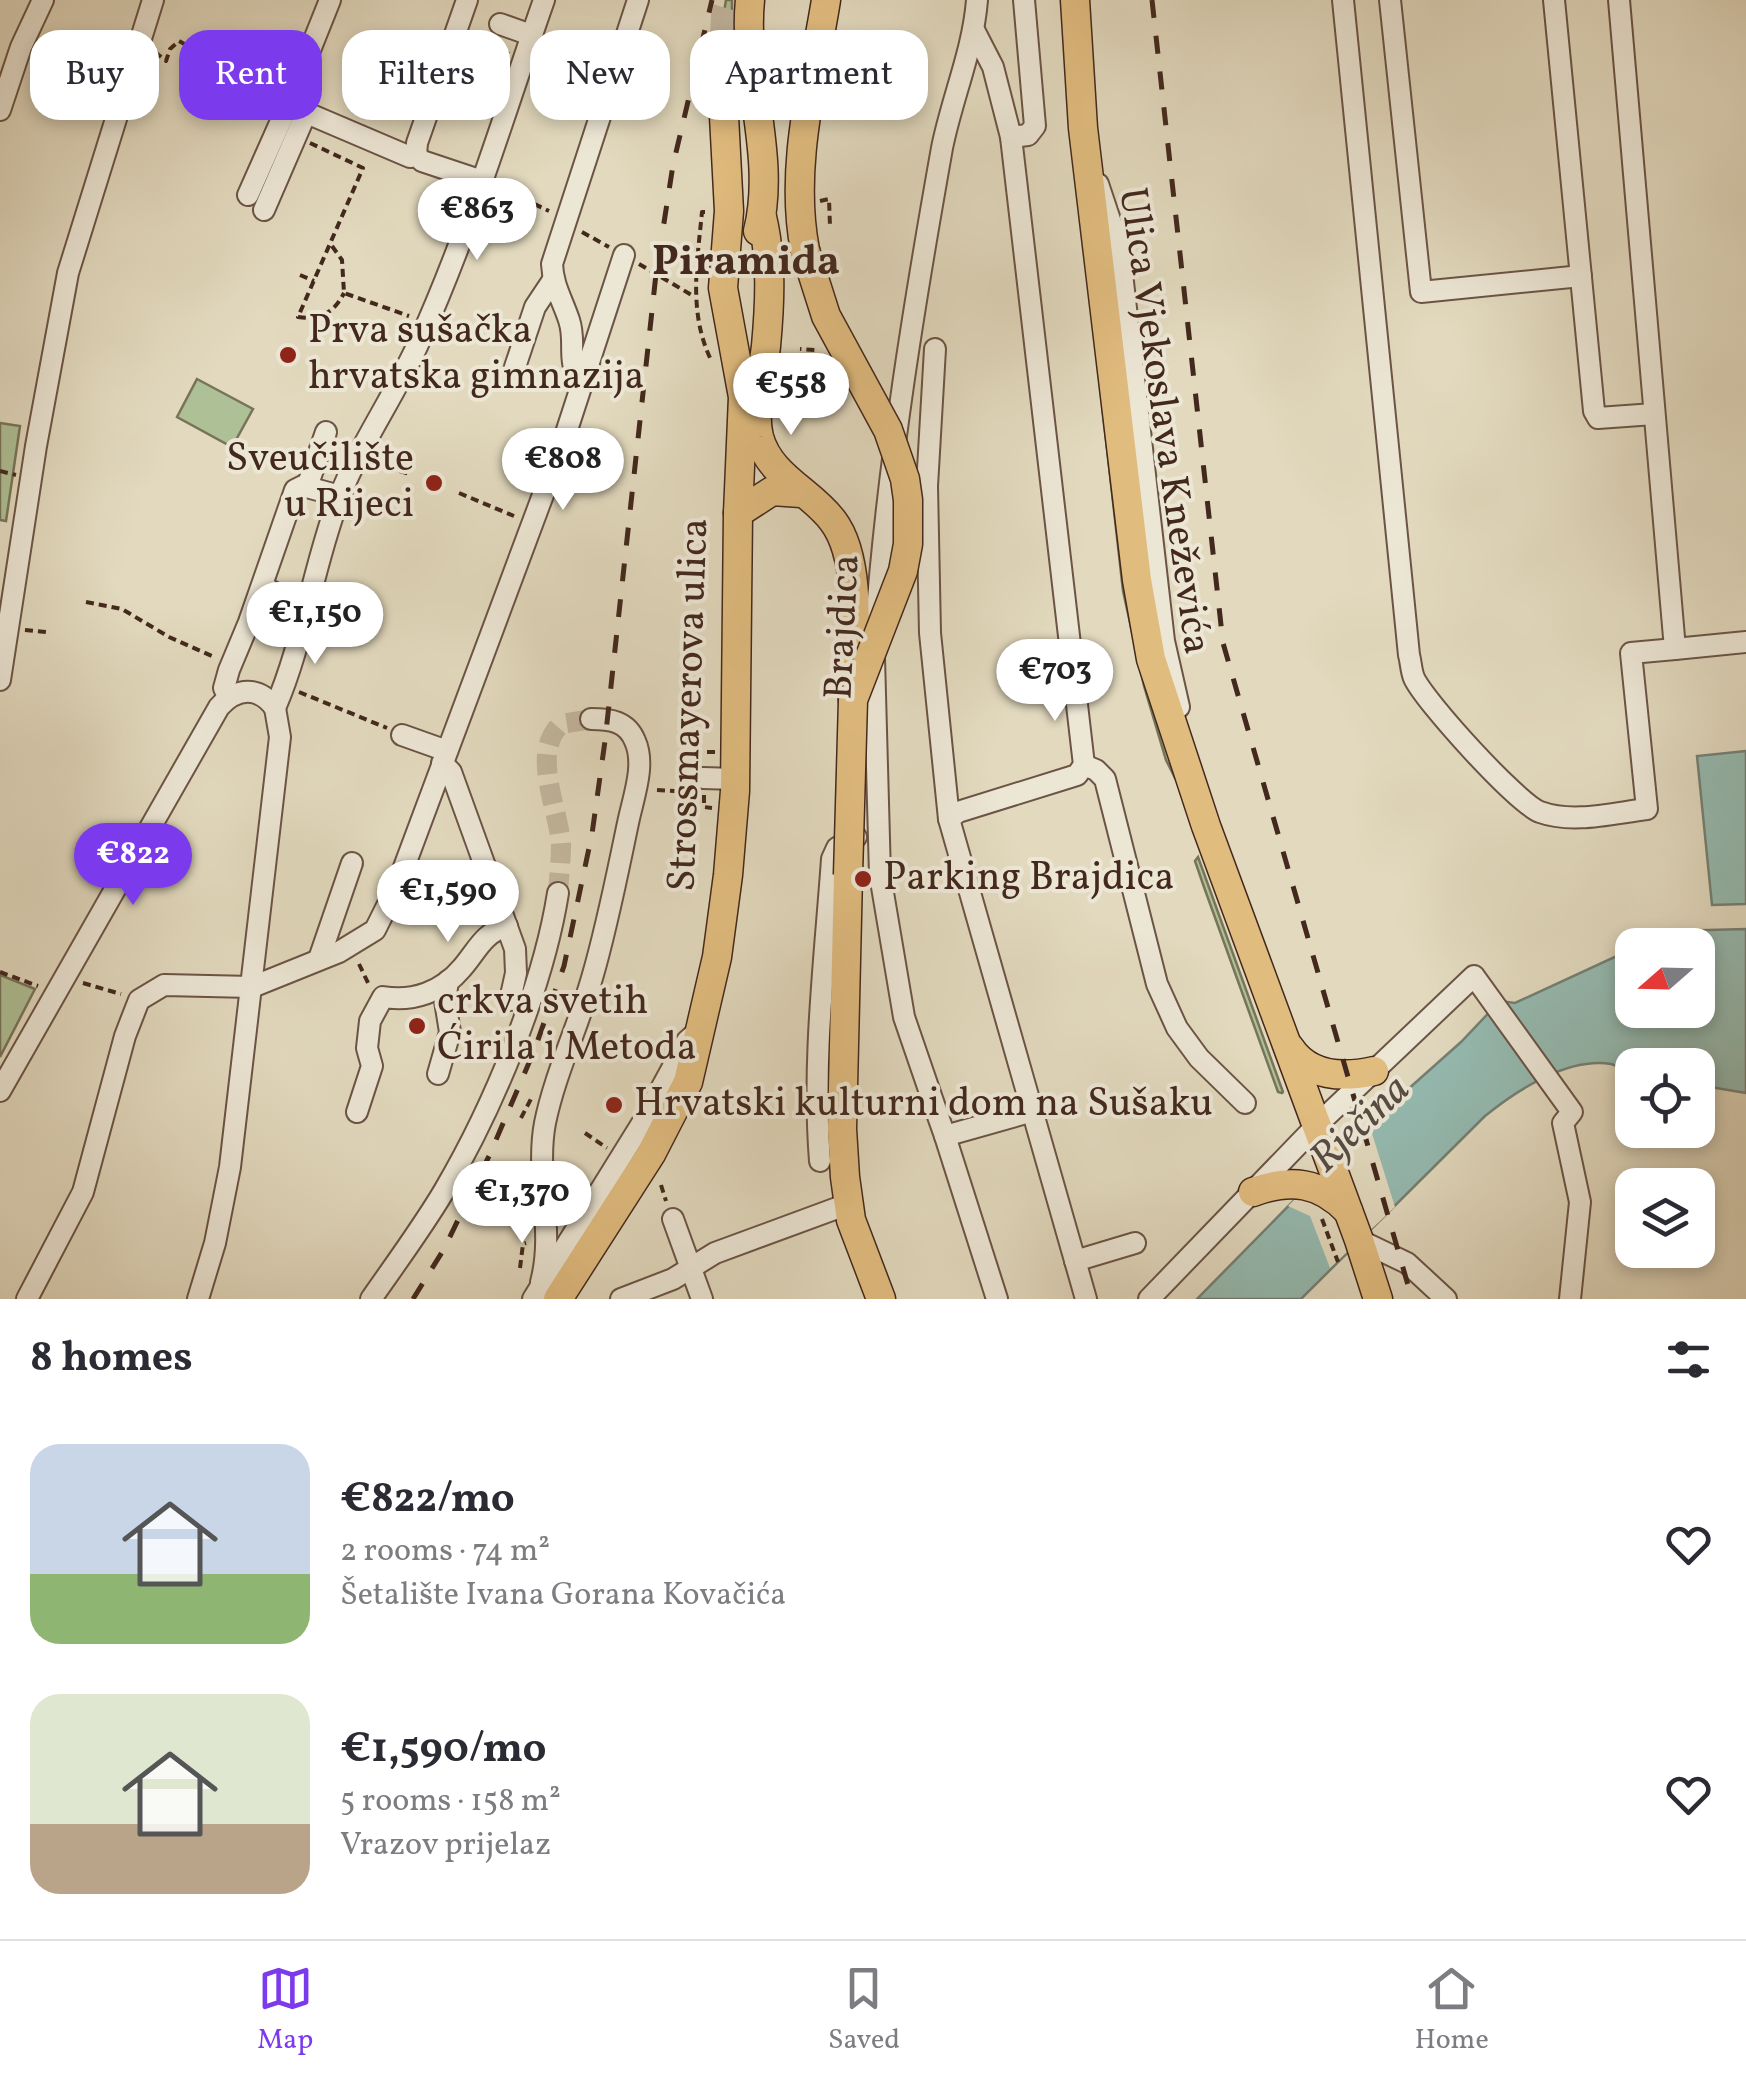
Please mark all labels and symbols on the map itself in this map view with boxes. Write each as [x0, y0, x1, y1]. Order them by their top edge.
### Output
pin: €863 [418, 178, 536, 263]
street label: Ulica Vjekoslava Kneževića [1103, 184, 1223, 658]
district label: Piramida [652, 234, 840, 293]
place label: Prva sušačka hrvatska gimnazija [308, 304, 645, 406]
marker: Prva sušačka hrvatska gimnazija [277, 344, 299, 366]
pin: €558 [732, 353, 850, 438]
pin: €808 [504, 428, 622, 513]
place label: Sveučilište u Rijeci [226, 432, 414, 534]
marker: Sveučilište u Rijeci [423, 472, 445, 494]
street label: Strossmayerova ulica [655, 517, 725, 893]
street label: Brajdica [812, 553, 876, 701]
pin: €1,150 [234, 582, 396, 667]
pin: €703 [996, 639, 1114, 724]
pin: €822 [74, 823, 192, 908]
place label: Parking Brajdica [883, 851, 1174, 907]
pin: €1,590 [367, 860, 529, 945]
marker: Parking Brajdica [852, 868, 874, 890]
north arrow [1615, 928, 1715, 1028]
place label: crkva svetih Ćirila i Metoda [437, 975, 697, 1077]
marker: crkva svetih Ćirila i Metoda [406, 1015, 428, 1037]
water label: Rječina [1298, 1062, 1424, 1188]
place label: Hrvatski kulturni dom na Sušaku [634, 1077, 1213, 1133]
marker: Hrvatski kulturni dom na Sušaku [603, 1094, 625, 1116]
pin: €1,370 [441, 1161, 603, 1246]

